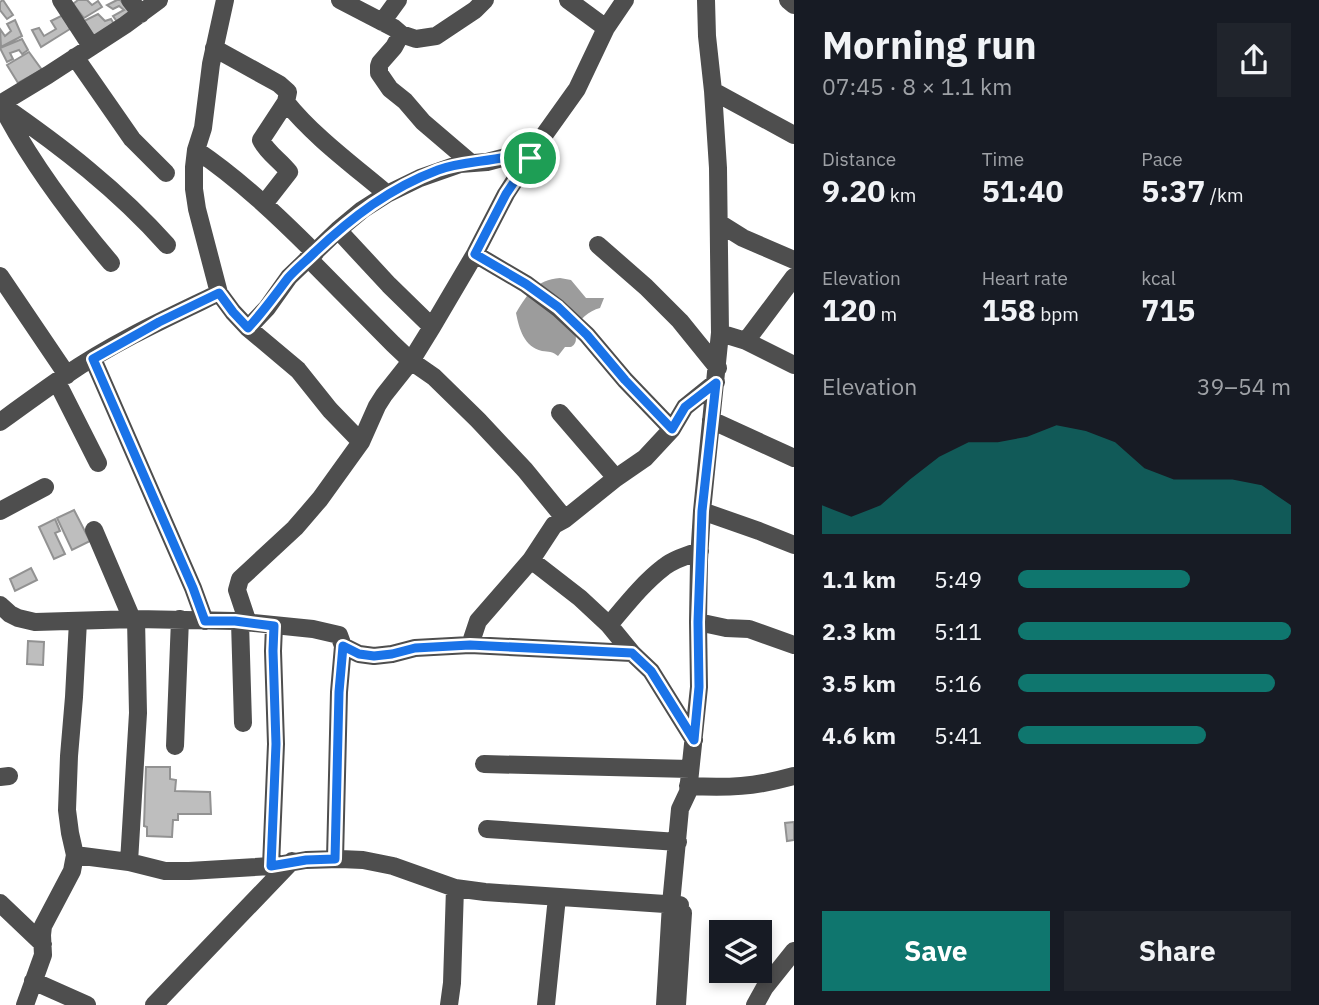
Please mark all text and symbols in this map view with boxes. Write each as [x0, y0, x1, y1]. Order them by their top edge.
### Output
text: Morning run [822, 20, 1037, 69]
button: share [1217, 23, 1291, 97]
text: 07:45 · 8 × 1.1 km [822, 71, 1012, 101]
pin [500, 128, 560, 188]
icon: arrive [511, 139, 549, 177]
text: Distance [822, 147, 896, 171]
text: Time [982, 147, 1024, 171]
text: Pace [1141, 147, 1183, 171]
text: 9.20 [822, 171, 885, 210]
text: 51:40 [982, 171, 1064, 210]
text: 5:37 [1141, 171, 1205, 210]
text: km [885, 183, 916, 207]
text: /km [1205, 183, 1244, 207]
text: Elevation [822, 266, 901, 290]
text: Heart rate [982, 266, 1068, 290]
text: kcal [1141, 266, 1176, 290]
text: 120 [822, 290, 876, 329]
text: 158 [982, 290, 1036, 329]
text: 715 [1141, 290, 1195, 329]
text: m [876, 302, 897, 326]
text: bpm [1036, 302, 1079, 326]
text: Elevation [822, 371, 917, 401]
text: 39–54 m [1197, 371, 1291, 401]
text: 1.1 km [822, 564, 896, 594]
text: 5:49 [934, 564, 982, 594]
text: 2.3 km [822, 616, 896, 646]
text: 5:11 [934, 616, 982, 646]
text: 3.5 km [822, 668, 896, 698]
text: 5:16 [934, 668, 982, 698]
text: 4.6 km [822, 720, 896, 750]
text: 5:41 [934, 720, 982, 750]
button: Save [822, 911, 1050, 991]
button: Share [1064, 911, 1291, 991]
map controls [709, 920, 772, 983]
button: layers [709, 920, 772, 983]

